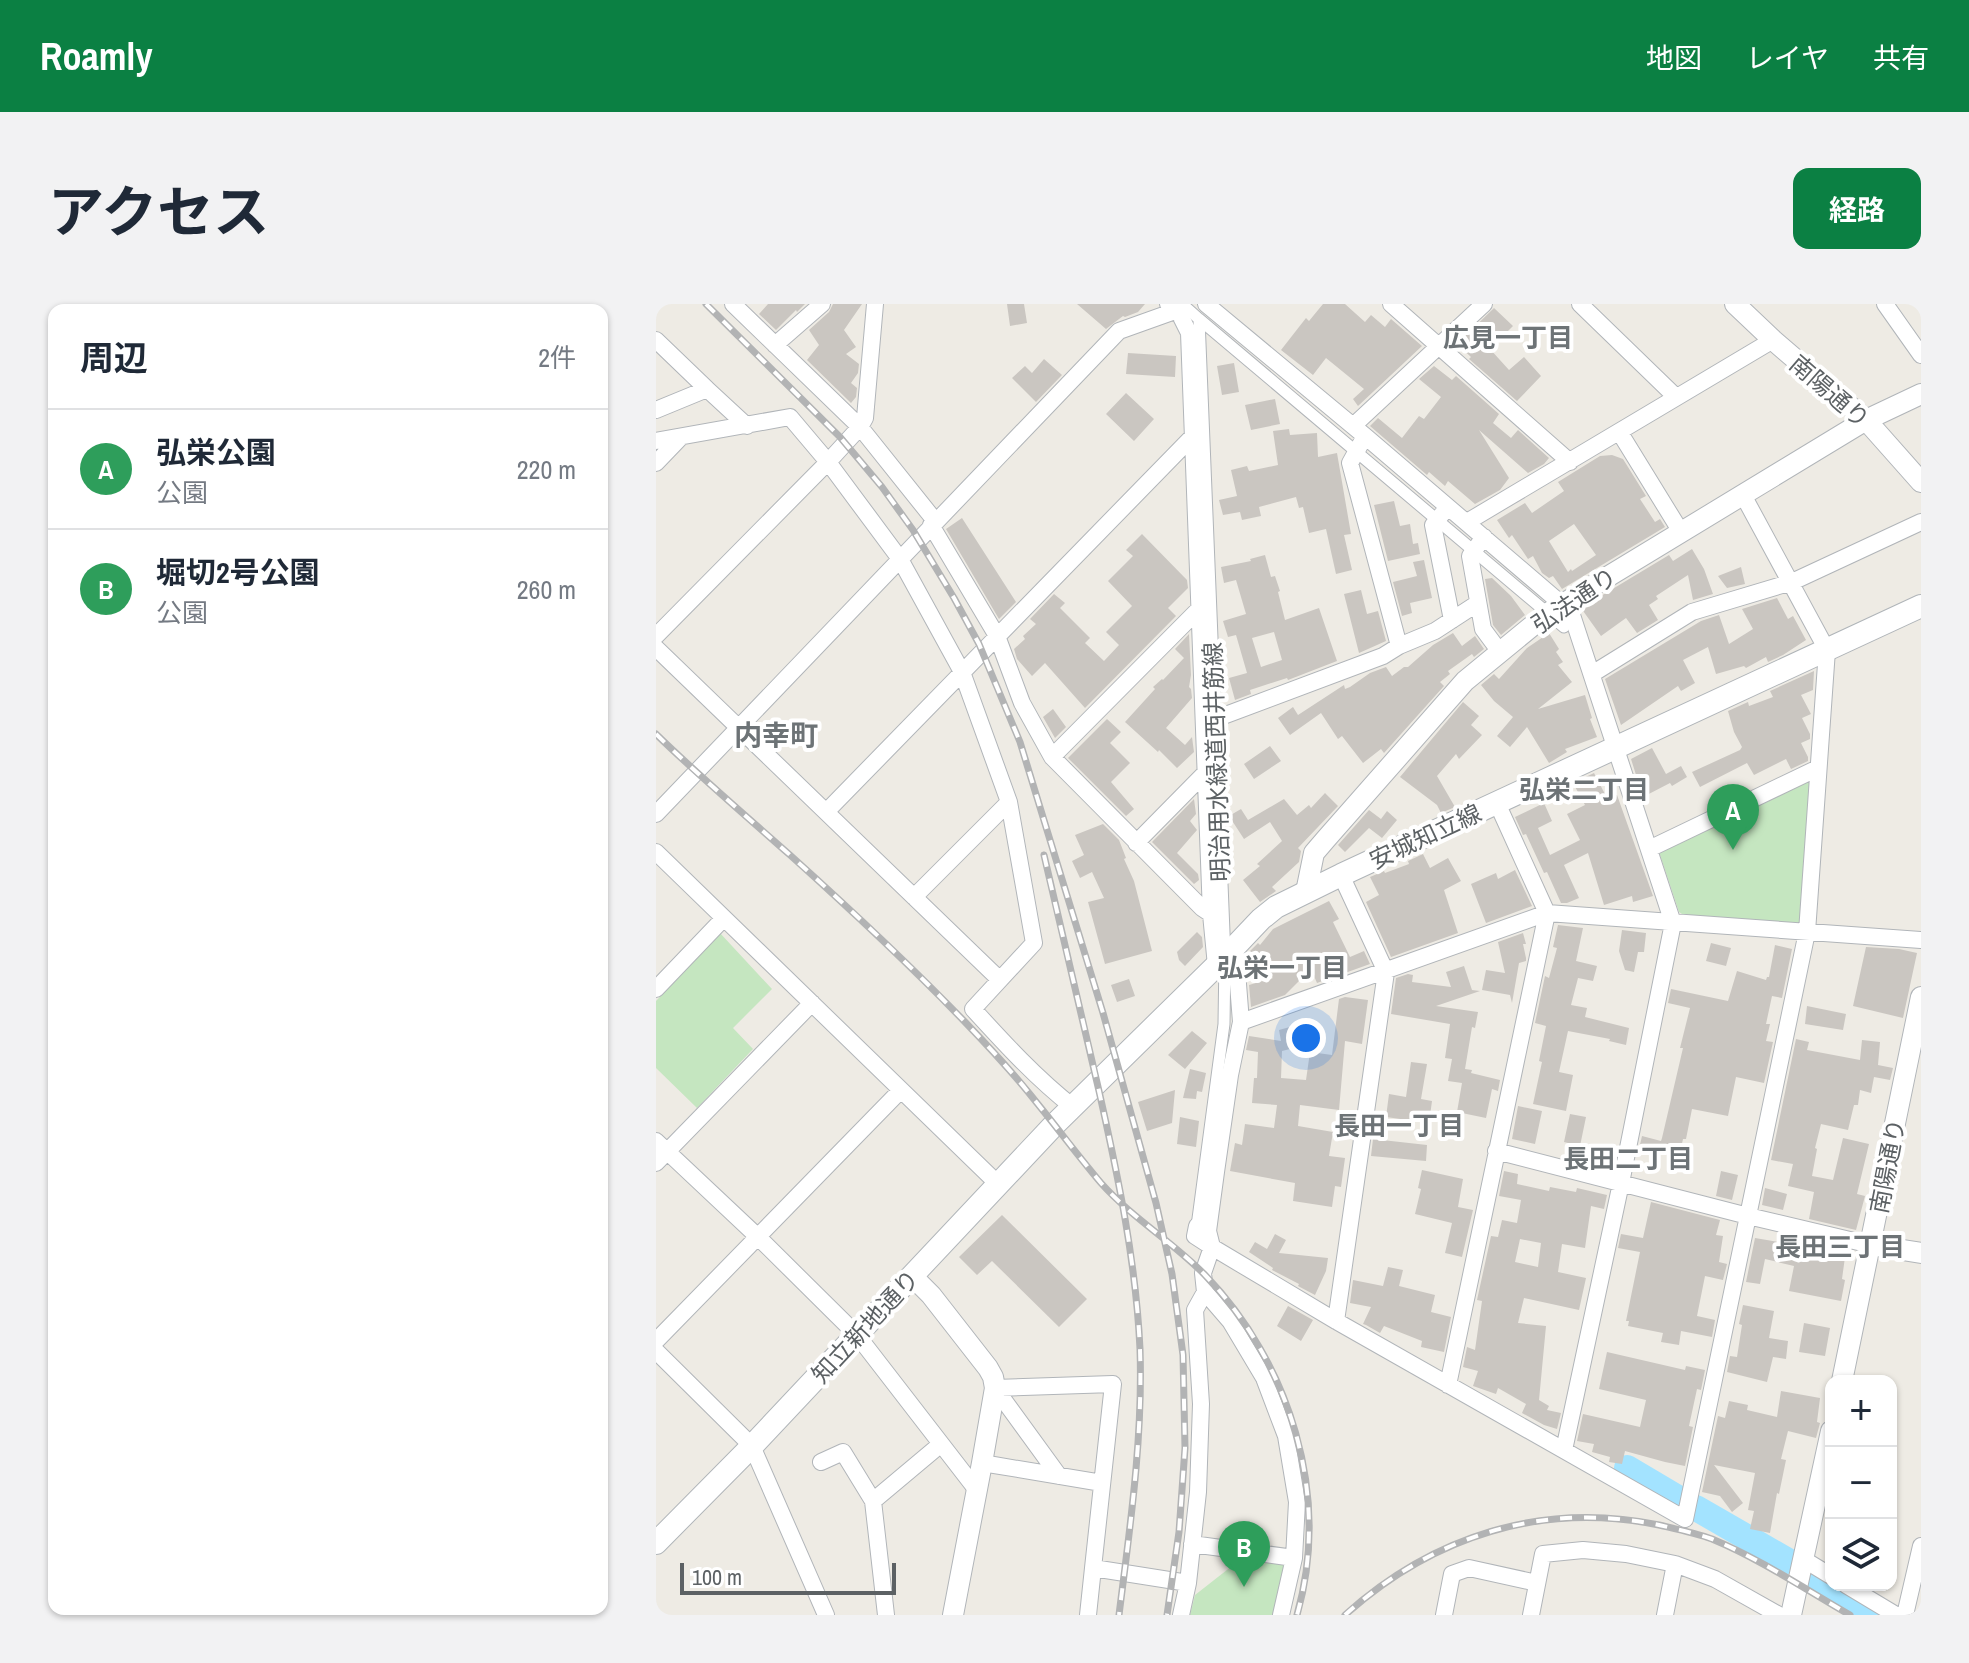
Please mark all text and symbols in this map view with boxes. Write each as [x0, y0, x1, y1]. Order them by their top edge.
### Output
text: Roamly [40, 31, 153, 82]
text: 地図 [1646, 39, 1702, 77]
text: レイヤ [1746, 39, 1829, 77]
text: 共有 [1873, 39, 1929, 77]
button: 経路 [1793, 168, 1921, 249]
text: アクセス [48, 174, 269, 249]
district label: 広見一丁目 [1443, 320, 1573, 355]
text: 周辺 [80, 335, 148, 381]
text: 2件 [538, 340, 576, 375]
street label: 南陽通り [1783, 347, 1877, 435]
text: 弘栄公園 [156, 432, 276, 472]
text: A [98, 452, 114, 487]
text: 220 m [517, 452, 576, 487]
text: 公園 [156, 475, 208, 510]
text: 堀切2号公園 [156, 552, 320, 592]
street label: 弘法通り [1525, 560, 1623, 640]
text: B [98, 572, 114, 607]
text: 260 m [517, 572, 576, 607]
text: 公園 [156, 595, 208, 630]
street label: 明治用水緑道西井筋線 [1196, 642, 1236, 882]
district label: 内幸町 [734, 716, 818, 754]
district label: 弘栄二丁目 [1519, 772, 1649, 807]
pin: A [1707, 784, 1759, 850]
street label: 安城知立線 [1364, 796, 1486, 876]
district label: 弘栄一丁目 [1217, 950, 1347, 985]
your location [1286, 1018, 1326, 1058]
district label: 長田一丁目 [1334, 1108, 1464, 1143]
street label: 南陽通り [1862, 1116, 1912, 1216]
district label: 長田二丁目 [1563, 1141, 1693, 1176]
district label: 長田三丁目 [1775, 1229, 1905, 1264]
street label: 知立新地通り [804, 1262, 926, 1390]
map controls [1825, 1375, 1897, 1591]
button: + [1825, 1375, 1897, 1447]
button: − [1825, 1447, 1897, 1519]
button: layers [1825, 1519, 1897, 1591]
pin: B [1218, 1521, 1270, 1587]
scale bar [680, 1559, 896, 1595]
text: 100 m [692, 1562, 742, 1592]

